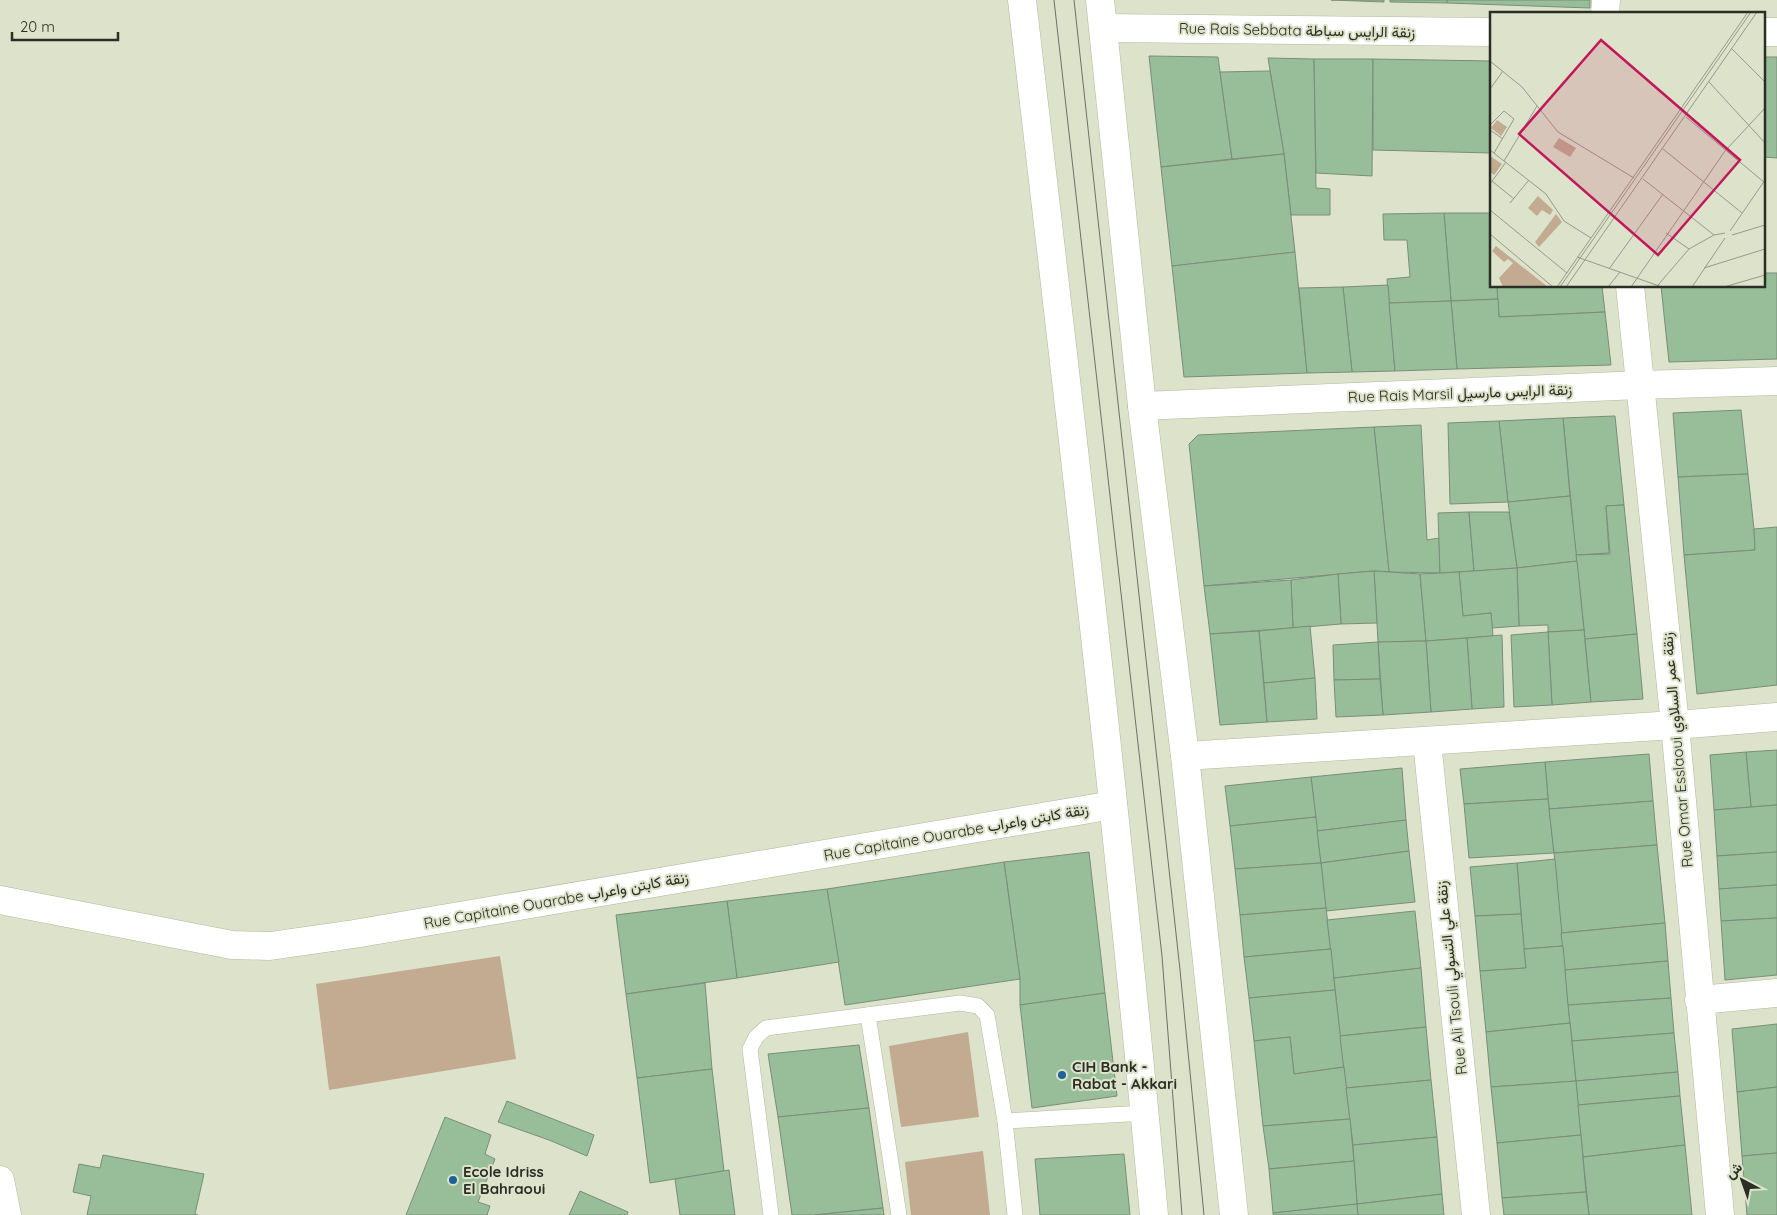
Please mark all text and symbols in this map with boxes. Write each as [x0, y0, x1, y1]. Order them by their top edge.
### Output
scale bar [12, 10, 119, 42]
inset map [1490, 12, 1764, 288]
text: 20 m [20, 17, 55, 36]
street label: Rue Rais Sebbata زنقة الرايس سباطة [1179, 18, 1415, 43]
street label: Rue Rais Marsil زنقة الرايس مارسيل [1348, 380, 1573, 407]
street label: Rue Omar Esslaoui زنقة عمر السلاوي [1657, 631, 1701, 868]
street label: Rue Capitaine Ouarabe زنقة كابتن واعراب [822, 799, 1090, 866]
street label: Rue Capitaine Ouarabe زنقة كابتن واعراب [422, 867, 690, 934]
street label: Rue Ali Tsouli زنقة علي التسولي [1431, 880, 1475, 1076]
place label: CIH Bank - Rabat - Akkari [1072, 1057, 1177, 1093]
marker: CIH Bank - Rabat - Akkari [1056, 1069, 1068, 1081]
north arrow [1717, 1155, 1767, 1205]
text: ش [1721, 1158, 1746, 1183]
place label: Ecole Idriss El Bahraoui [463, 1162, 545, 1198]
marker: Ecole Idriss El Bahraoui [447, 1174, 459, 1186]

